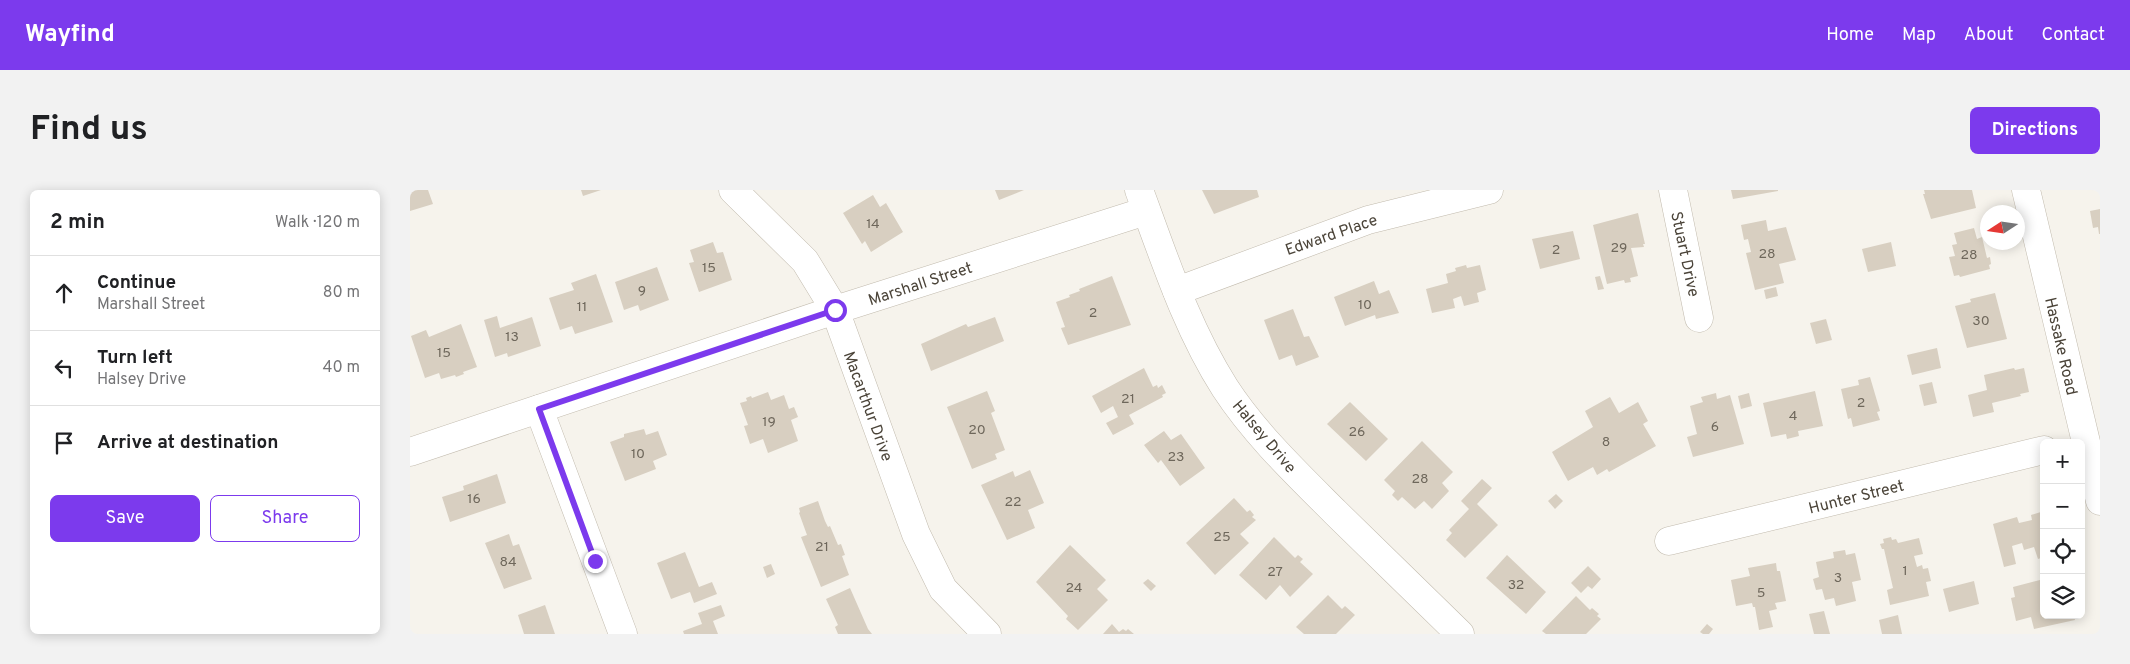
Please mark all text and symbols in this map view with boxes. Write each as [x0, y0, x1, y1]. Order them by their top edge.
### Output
text: Wayfind [25, 20, 115, 50]
text: Home [1826, 24, 1874, 47]
text: Map [1902, 24, 1936, 47]
text: About [1964, 24, 2013, 47]
text: Contact [2041, 24, 2105, 47]
button: Directions [1970, 107, 2100, 154]
text: Find us [30, 108, 148, 152]
north arrow [1980, 205, 2025, 250]
text: 2 min [50, 209, 105, 236]
street label: Stuart Drive [1665, 210, 1703, 299]
street label: Edward Place [1283, 211, 1380, 261]
text: Walk · 120 m [275, 213, 360, 233]
house number: 14 [866, 216, 880, 233]
house number: 29 [1611, 240, 1627, 257]
house number: 2 [1552, 242, 1560, 259]
house number: 28 [1758, 246, 1776, 263]
house number: 28 [1960, 247, 1978, 264]
street label: Marshall Street [866, 259, 975, 311]
house number: 15 [702, 260, 716, 277]
text: Continue [97, 271, 176, 295]
icon: ahead [50, 279, 78, 307]
text: 80 m [323, 283, 360, 303]
house number: 9 [638, 283, 646, 300]
text: Marshall Street [97, 295, 205, 315]
street label: Hassake Road [2039, 296, 2081, 397]
house number: 10 [1358, 297, 1372, 314]
house number: 11 [577, 299, 587, 316]
route start [824, 299, 847, 322]
house number: 2 [1089, 305, 1097, 322]
house number: 30 [1972, 313, 1990, 330]
house number: 13 [505, 329, 519, 346]
house number: 15 [437, 345, 451, 362]
text: Turn left [97, 346, 173, 370]
street label: Macarthur Drive [838, 349, 896, 464]
icon: left [50, 354, 78, 382]
text: 40 m [322, 358, 360, 378]
text: Halsey Drive [97, 370, 186, 390]
house number: 21 [1121, 391, 1135, 408]
house number: 2 [1857, 395, 1865, 412]
street label: Halsey Drive [1227, 397, 1300, 478]
house number: 4 [1789, 408, 1797, 425]
house number: 19 [762, 414, 776, 431]
house number: 6 [1711, 419, 1719, 436]
house number: 20 [968, 422, 986, 439]
house number: 26 [1349, 424, 1365, 441]
icon: arrive [50, 429, 78, 457]
text: Arrive at destination [97, 431, 278, 455]
house number: 8 [1602, 434, 1610, 451]
map controls [2040, 439, 2085, 619]
button: + [2040, 439, 2085, 484]
house number: 10 [631, 446, 645, 463]
house number: 23 [1168, 449, 1185, 466]
house number: 28 [1411, 471, 1429, 488]
street label: Hunter Street [1807, 476, 1906, 519]
button: − [2040, 484, 2085, 529]
house number: 16 [467, 491, 481, 508]
house number: 22 [1004, 494, 1022, 511]
button: Save [50, 495, 200, 542]
button: Share [210, 495, 360, 542]
house number: 25 [1213, 529, 1231, 546]
button: locate [2040, 529, 2085, 574]
house number: 21 [815, 539, 829, 556]
route end [584, 550, 607, 573]
house number: 84 [499, 554, 517, 571]
house number: 1 [1902, 563, 1908, 580]
house number: 27 [1267, 564, 1283, 581]
house number: 3 [1834, 570, 1842, 587]
button: layers [2040, 574, 2085, 619]
house number: 32 [1508, 577, 1524, 594]
house number: 24 [1065, 580, 1083, 597]
house number: 5 [1757, 585, 1765, 602]

